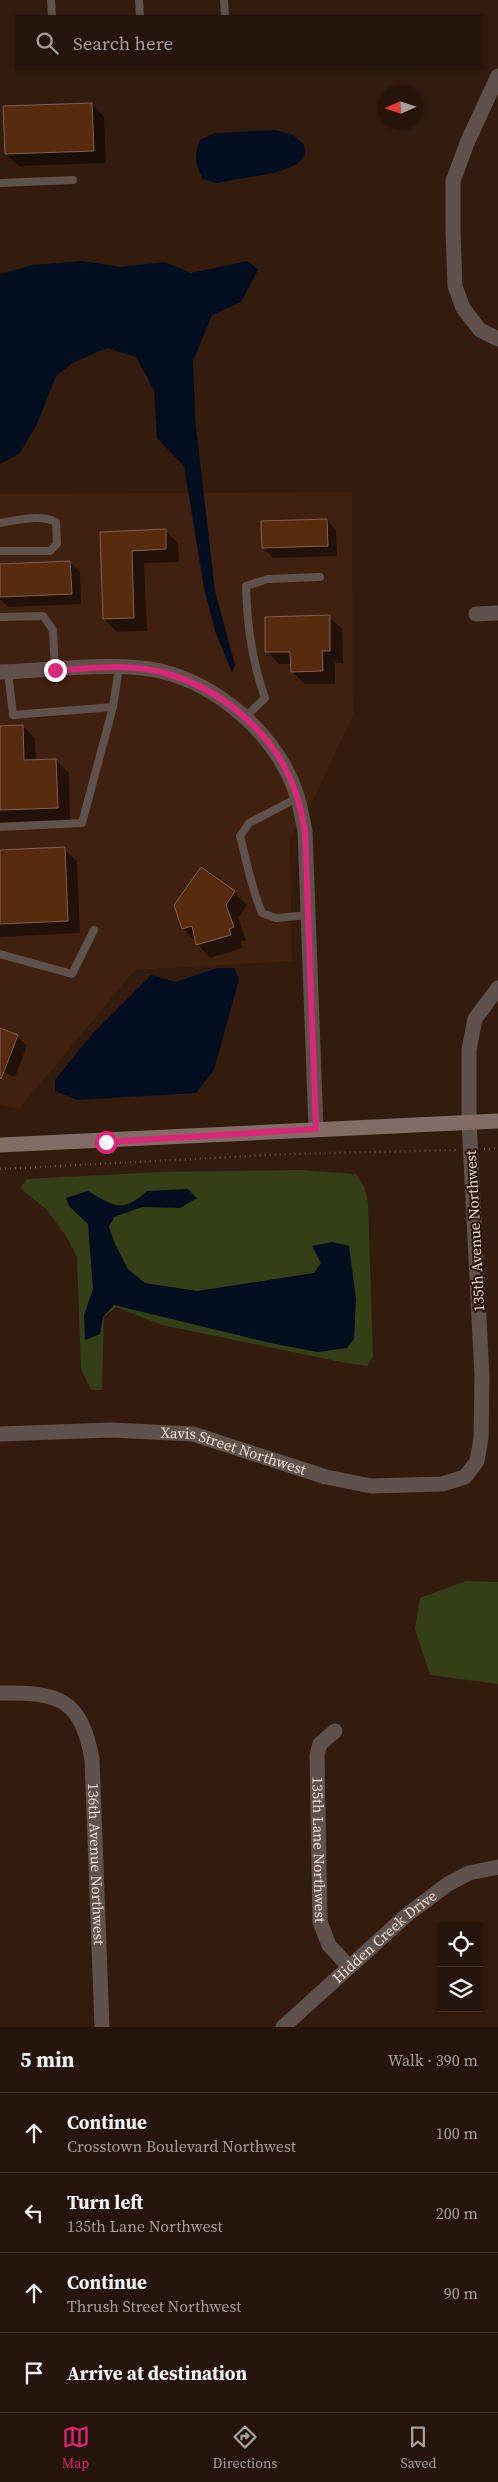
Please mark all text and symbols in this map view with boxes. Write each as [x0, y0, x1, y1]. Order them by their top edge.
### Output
search box [15, 15, 483, 70]
icon: search [33, 29, 61, 57]
text: Search here [73, 30, 173, 56]
north arrow [378, 85, 423, 130]
route end [44, 659, 67, 682]
route start [95, 1131, 118, 1154]
street label: 135th Avenue Northwest [460, 1149, 489, 1312]
street label: Xavis Street Northwest [160, 1421, 309, 1480]
street label: 135th Lane Northwest [307, 1776, 331, 1923]
street label: 136th Avenue Northwest [83, 1782, 110, 1945]
street label: Hidden Creek Drive [327, 1885, 441, 1988]
map controls [438, 1922, 483, 2012]
button: locate [438, 1922, 483, 1967]
button: layers [438, 1967, 483, 2012]
text: 5 min [20, 2045, 75, 2074]
text: Walk · 390 m [388, 2049, 478, 2071]
text: Continue [67, 2109, 147, 2135]
icon: ahead [20, 2119, 48, 2147]
text: 100 m [436, 2122, 478, 2144]
text: Crosstown Boulevard Northwest [67, 2135, 296, 2157]
text: Turn left [67, 2189, 143, 2215]
icon: left [20, 2199, 48, 2227]
text: 200 m [436, 2202, 478, 2224]
text: 135th Lane Northwest [67, 2215, 223, 2237]
text: Continue [67, 2269, 147, 2295]
icon: ahead [20, 2279, 48, 2307]
text: 90 m [444, 2282, 478, 2304]
text: Thrush Street Northwest [67, 2295, 242, 2317]
icon: arrive [20, 2359, 48, 2387]
text: Arrive at destination [67, 2360, 247, 2386]
tab: Map [62, 2423, 90, 2473]
tab: Directions [213, 2423, 277, 2473]
tab: Saved [401, 2423, 436, 2473]

